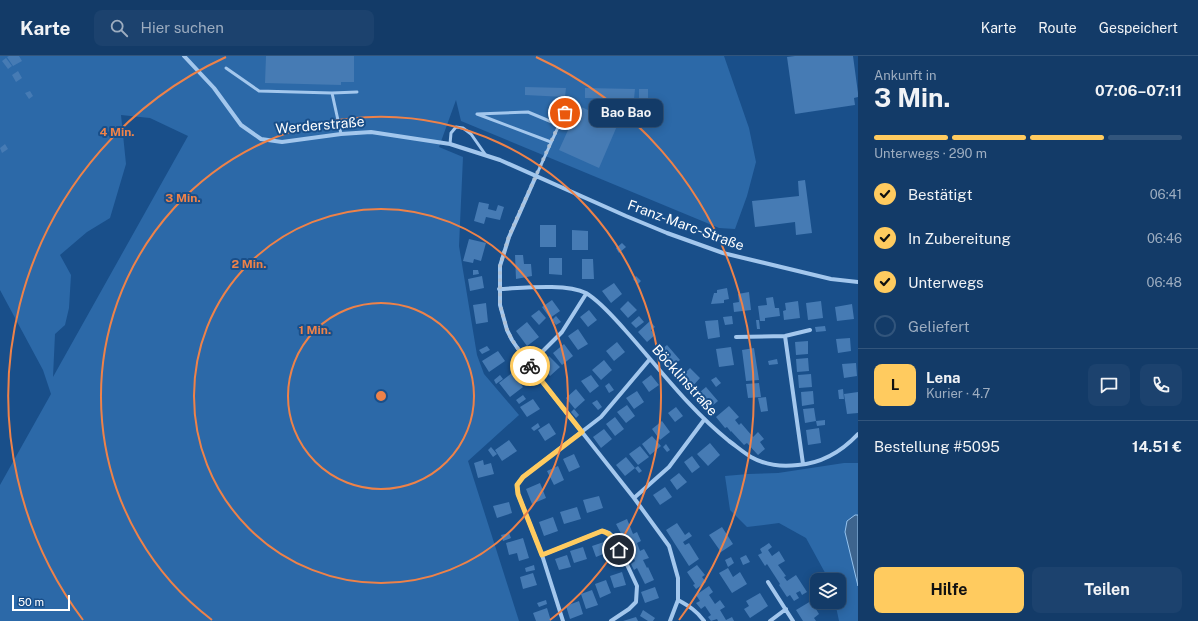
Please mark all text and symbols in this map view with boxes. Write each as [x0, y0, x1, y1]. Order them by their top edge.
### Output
search box [94, 10, 374, 46]
text: Karte [20, 17, 70, 39]
icon: search [108, 17, 130, 39]
text: Hier suchen [140, 19, 224, 36]
text: Karte [981, 20, 1016, 36]
text: Route [1038, 20, 1077, 36]
text: Gespeichert [1099, 20, 1178, 36]
text: Ankunft in [874, 68, 937, 83]
text: 3 Min. [874, 82, 950, 113]
text: 07:06–07:11 [1095, 82, 1182, 99]
pin [548, 96, 582, 130]
callout: Bao Bao [589, 99, 663, 127]
icon: bag [554, 102, 576, 124]
text: Bao Bao [601, 105, 651, 120]
street label: Werderstraße [275, 113, 365, 137]
text: 4 Min. [99, 125, 135, 139]
text: Unterwegs · 290 m [874, 146, 987, 161]
icon: check [874, 183, 896, 205]
text: Bestätigt [908, 186, 972, 203]
text: 06:41 [1150, 187, 1182, 202]
text: 3 Min. [165, 191, 201, 205]
street label: Franz-Marc-Straße [626, 196, 746, 254]
icon: check [874, 227, 896, 249]
text: In Zubereitung [908, 230, 1011, 247]
text: 06:46 [1147, 231, 1182, 246]
text: 2 Min. [232, 257, 266, 271]
icon: check [874, 271, 896, 293]
text: Unterwegs [908, 274, 984, 291]
text: 06:48 [1147, 275, 1182, 290]
text: Geliefert [908, 318, 970, 335]
text: 1 Min. [299, 323, 331, 337]
street label: Böcklinstraße [649, 341, 721, 419]
courier [510, 346, 550, 386]
icon: bike [519, 355, 541, 377]
button: chat [1088, 364, 1130, 406]
button: phone [1140, 364, 1182, 406]
text: Lena [926, 369, 961, 386]
text: L [891, 376, 899, 393]
text: Kurier · 4.7 [926, 386, 990, 401]
centre of rings [374, 389, 388, 403]
text: Bestellung #5095 [874, 438, 1000, 455]
text: 14.51 € [1132, 438, 1182, 455]
pin [602, 533, 636, 567]
icon: home [608, 539, 630, 561]
button: Hilfe [874, 567, 1024, 613]
button: Teilen [1032, 567, 1182, 613]
map controls [810, 573, 846, 609]
button: layers [810, 573, 846, 609]
scale bar [12, 593, 70, 612]
text: 50 m [18, 596, 44, 608]

